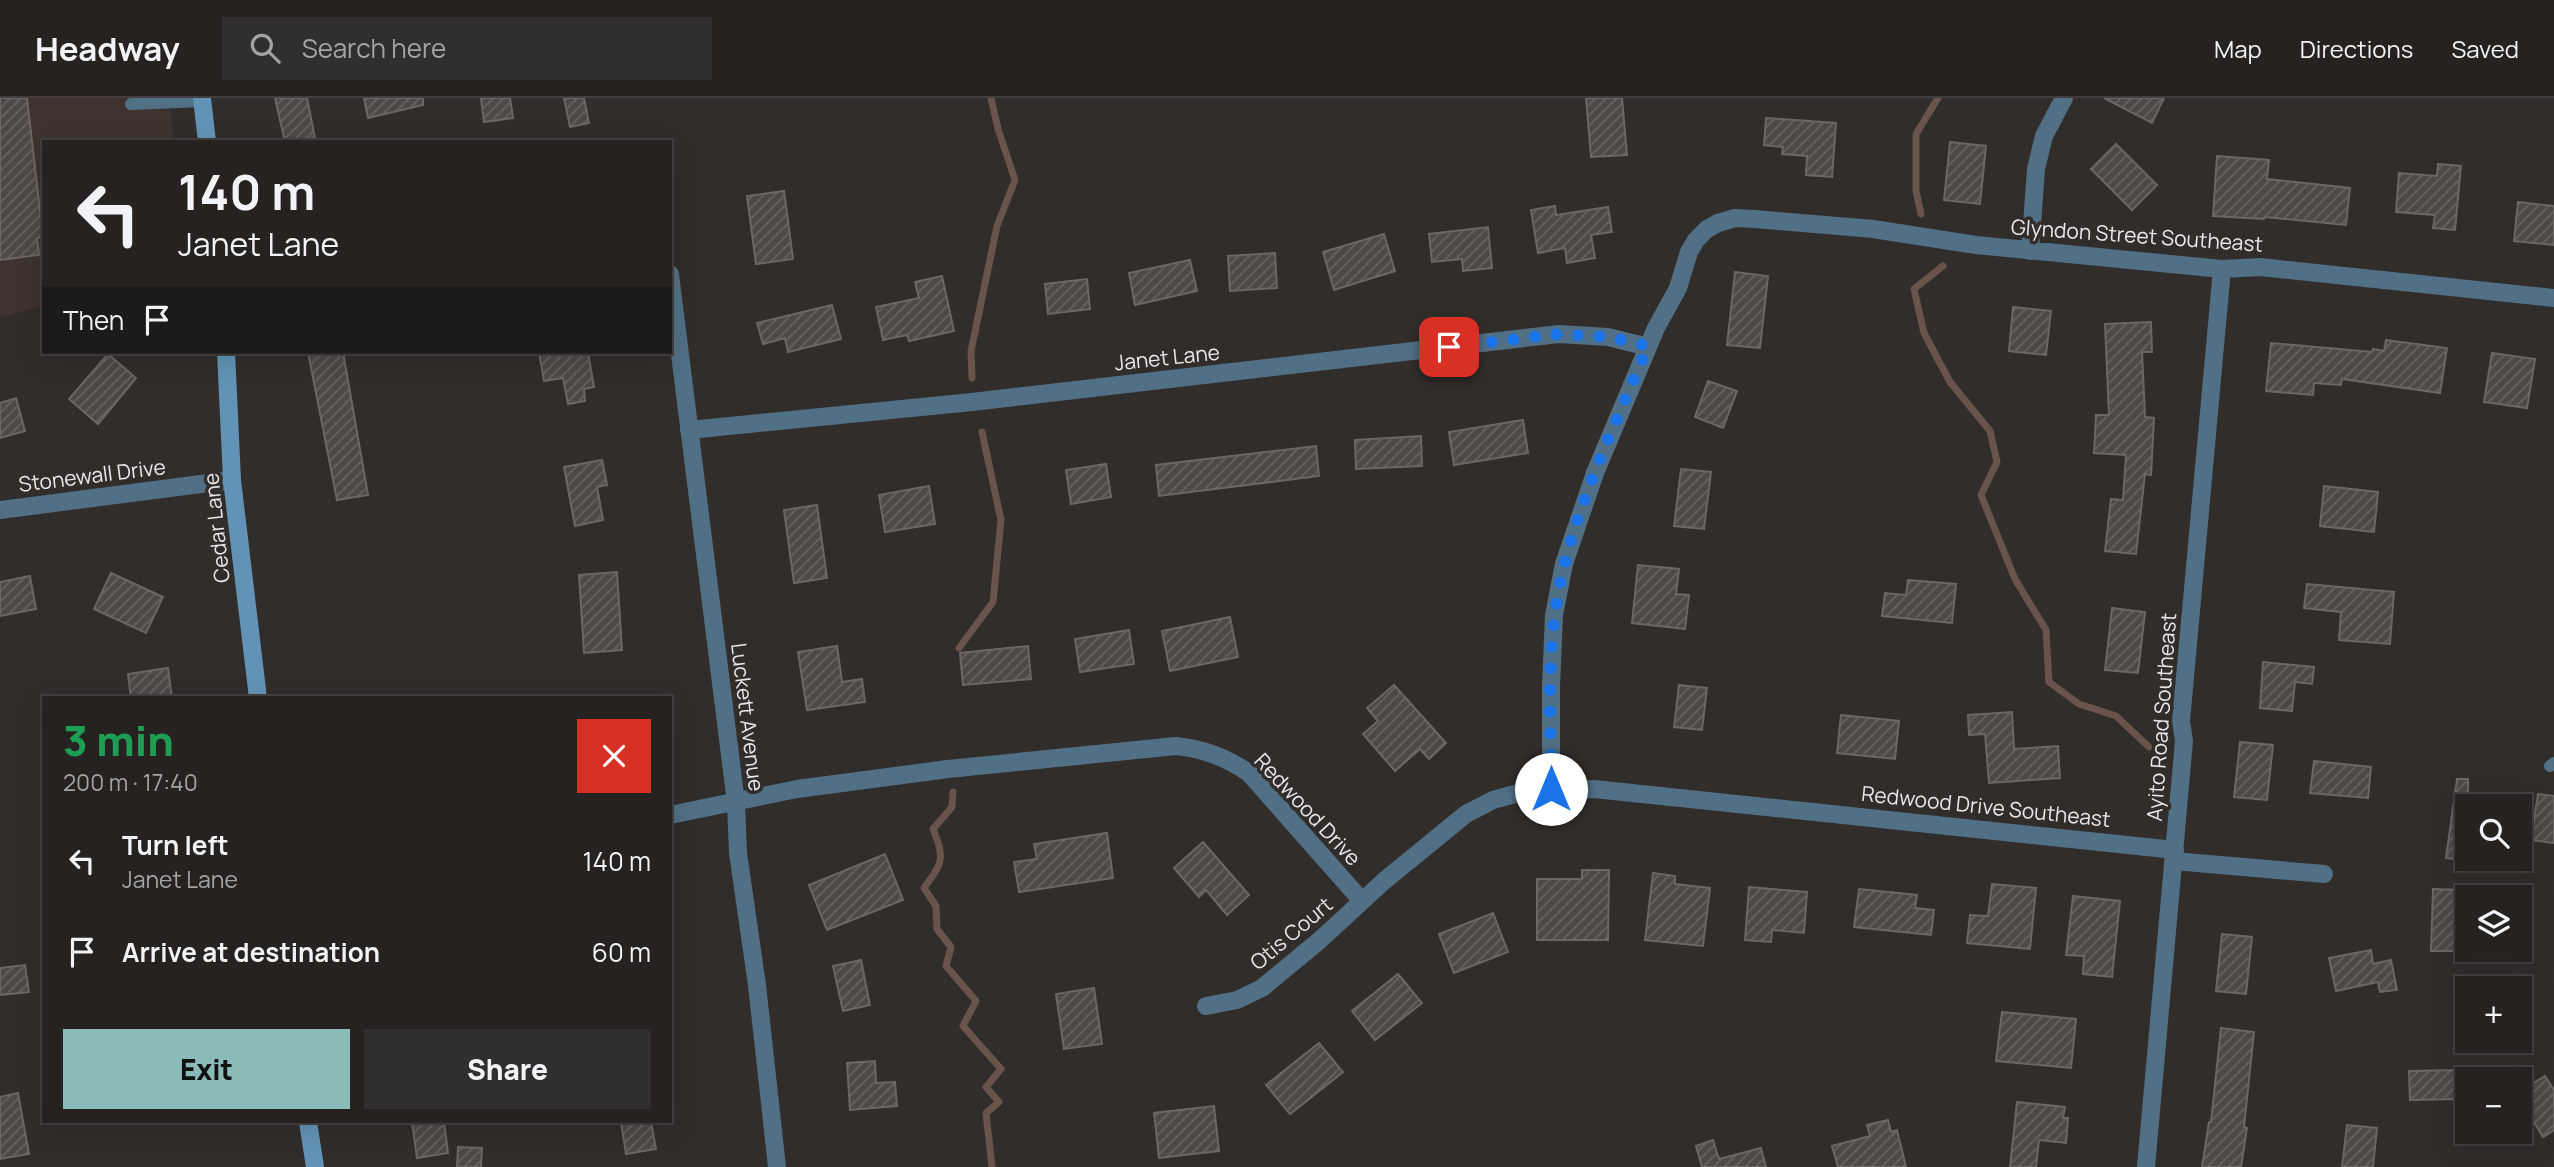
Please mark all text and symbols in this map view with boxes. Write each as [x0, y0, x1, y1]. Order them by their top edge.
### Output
search box [222, 17, 712, 80]
text: Headway [35, 26, 180, 71]
icon: search [246, 29, 284, 67]
text: Search here [302, 30, 446, 66]
text: Map [2214, 32, 2262, 65]
text: Directions [2300, 32, 2413, 65]
text: Saved [2451, 32, 2519, 65]
text: 140 m [178, 158, 315, 225]
icon: left [63, 168, 154, 259]
street label: Glyndon Street Southeast [2010, 212, 2264, 258]
text: Janet Lane [178, 222, 339, 266]
icon: arrive [138, 301, 176, 339]
text: Then [63, 302, 124, 338]
pin [1419, 317, 1479, 377]
icon: arrive [1430, 328, 1468, 366]
street label: Janet Lane [1113, 338, 1221, 376]
street label: Stonewall Drive [17, 452, 167, 498]
street label: Cedar Lane [196, 472, 236, 584]
street label: Ayito Road Southeast [2140, 612, 2182, 822]
street label: Luckett Avenue [725, 641, 771, 793]
text: 3 min [63, 711, 174, 769]
button: close [577, 719, 651, 793]
street label: Redwood Drive [1249, 747, 1367, 871]
position arrow [1514, 752, 1588, 826]
text: 200 m · 17:40 [63, 766, 198, 798]
street label: Redwood Drive Southeast [1860, 779, 2112, 833]
map controls [2455, 794, 2532, 1144]
button: search [2455, 794, 2532, 871]
text: Turn left [122, 827, 229, 863]
icon: left [63, 842, 101, 880]
text: 140 m [582, 843, 651, 879]
text: Janet Lane [122, 863, 238, 895]
button: layers [2455, 885, 2532, 962]
street label: Otis Court [1244, 890, 1338, 976]
icon: arrive [63, 933, 101, 971]
text: Arrive at destination [122, 934, 380, 970]
text: 60 m [592, 934, 651, 970]
button: + [2455, 976, 2532, 1053]
button: Exit [63, 1029, 350, 1109]
button: Share [364, 1029, 651, 1109]
button: − [2455, 1067, 2532, 1144]

